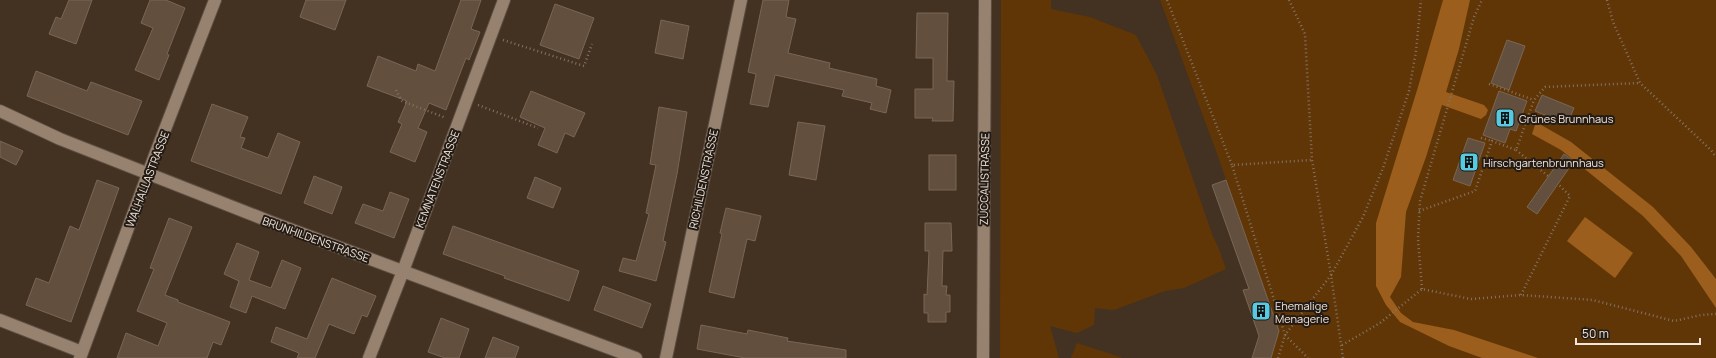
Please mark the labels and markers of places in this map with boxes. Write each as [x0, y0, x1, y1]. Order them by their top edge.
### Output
building icon: Grünes Brunnhaus [1494, 107, 1516, 129]
place label: Grünes Brunnhaus [1519, 111, 1614, 126]
building icon: Hirschgartenbrunnhaus [1458, 151, 1480, 173]
place label: Hirschgartenbrunnhaus [1483, 155, 1604, 170]
place label: Ehemalige Menagerie [1275, 298, 1330, 326]
building icon: Ehemalige Menagerie [1250, 300, 1272, 322]

